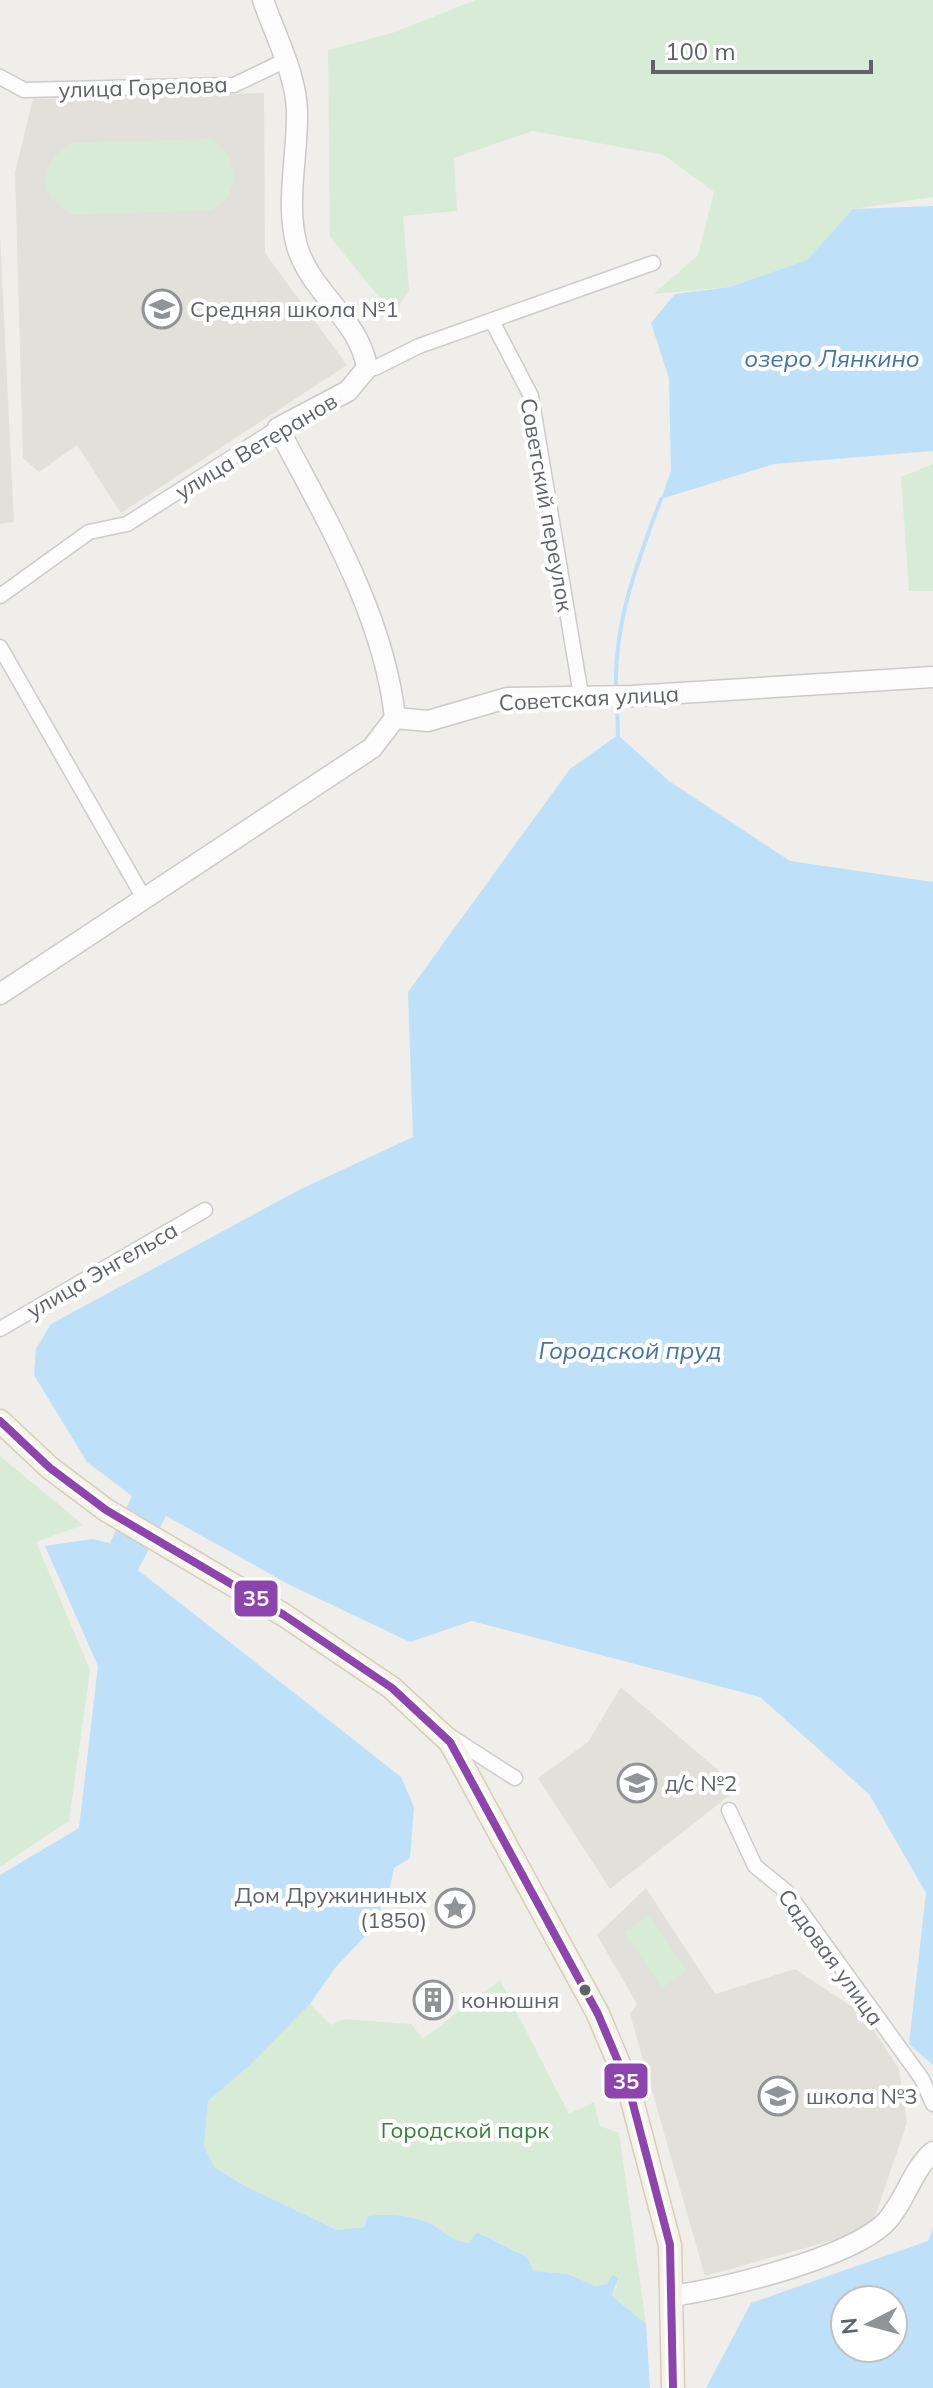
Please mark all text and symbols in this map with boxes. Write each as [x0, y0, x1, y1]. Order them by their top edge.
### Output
scale bar [653, 24, 871, 74]
text: 100 m [665, 36, 736, 66]
street label: улица Горелова [58, 70, 228, 104]
school or university icon: Средняя школа №1 [141, 288, 183, 330]
place label: Средняя школа №1 [190, 295, 399, 323]
water label: озеро Лянкино [744, 343, 920, 373]
street label: улица Ветеранов [170, 387, 342, 505]
street label: Советский переулок [514, 396, 580, 614]
street label: Советская улица [498, 679, 680, 717]
street label: улица Энгельса [22, 1215, 182, 1325]
water label: Городской пруд [538, 1335, 722, 1365]
line badge: 35 [233, 1579, 279, 1618]
text: 35 [243, 1584, 269, 1612]
school or university icon: д/с №2 [616, 1762, 658, 1804]
place label: д/с №2 [665, 1769, 737, 1797]
place label: Дом Дружининых (1850) [235, 1881, 427, 1934]
street label: Садовая улица [772, 1883, 890, 2031]
place icon: Дом Дружининых (1850) [434, 1887, 476, 1929]
building icon: конюшня [412, 1979, 454, 2021]
unlabelled marker [577, 1982, 593, 1998]
place label: конюшня [461, 1986, 559, 2014]
line badge: 35 [603, 2062, 649, 2100]
text: 35 [613, 2067, 639, 2095]
school or university icon: школа №3 [757, 2075, 799, 2117]
place label: школа №3 [806, 2082, 918, 2110]
park label: Городской парк [381, 2116, 549, 2144]
north arrow [829, 2284, 909, 2364]
text: N [834, 2316, 864, 2336]

